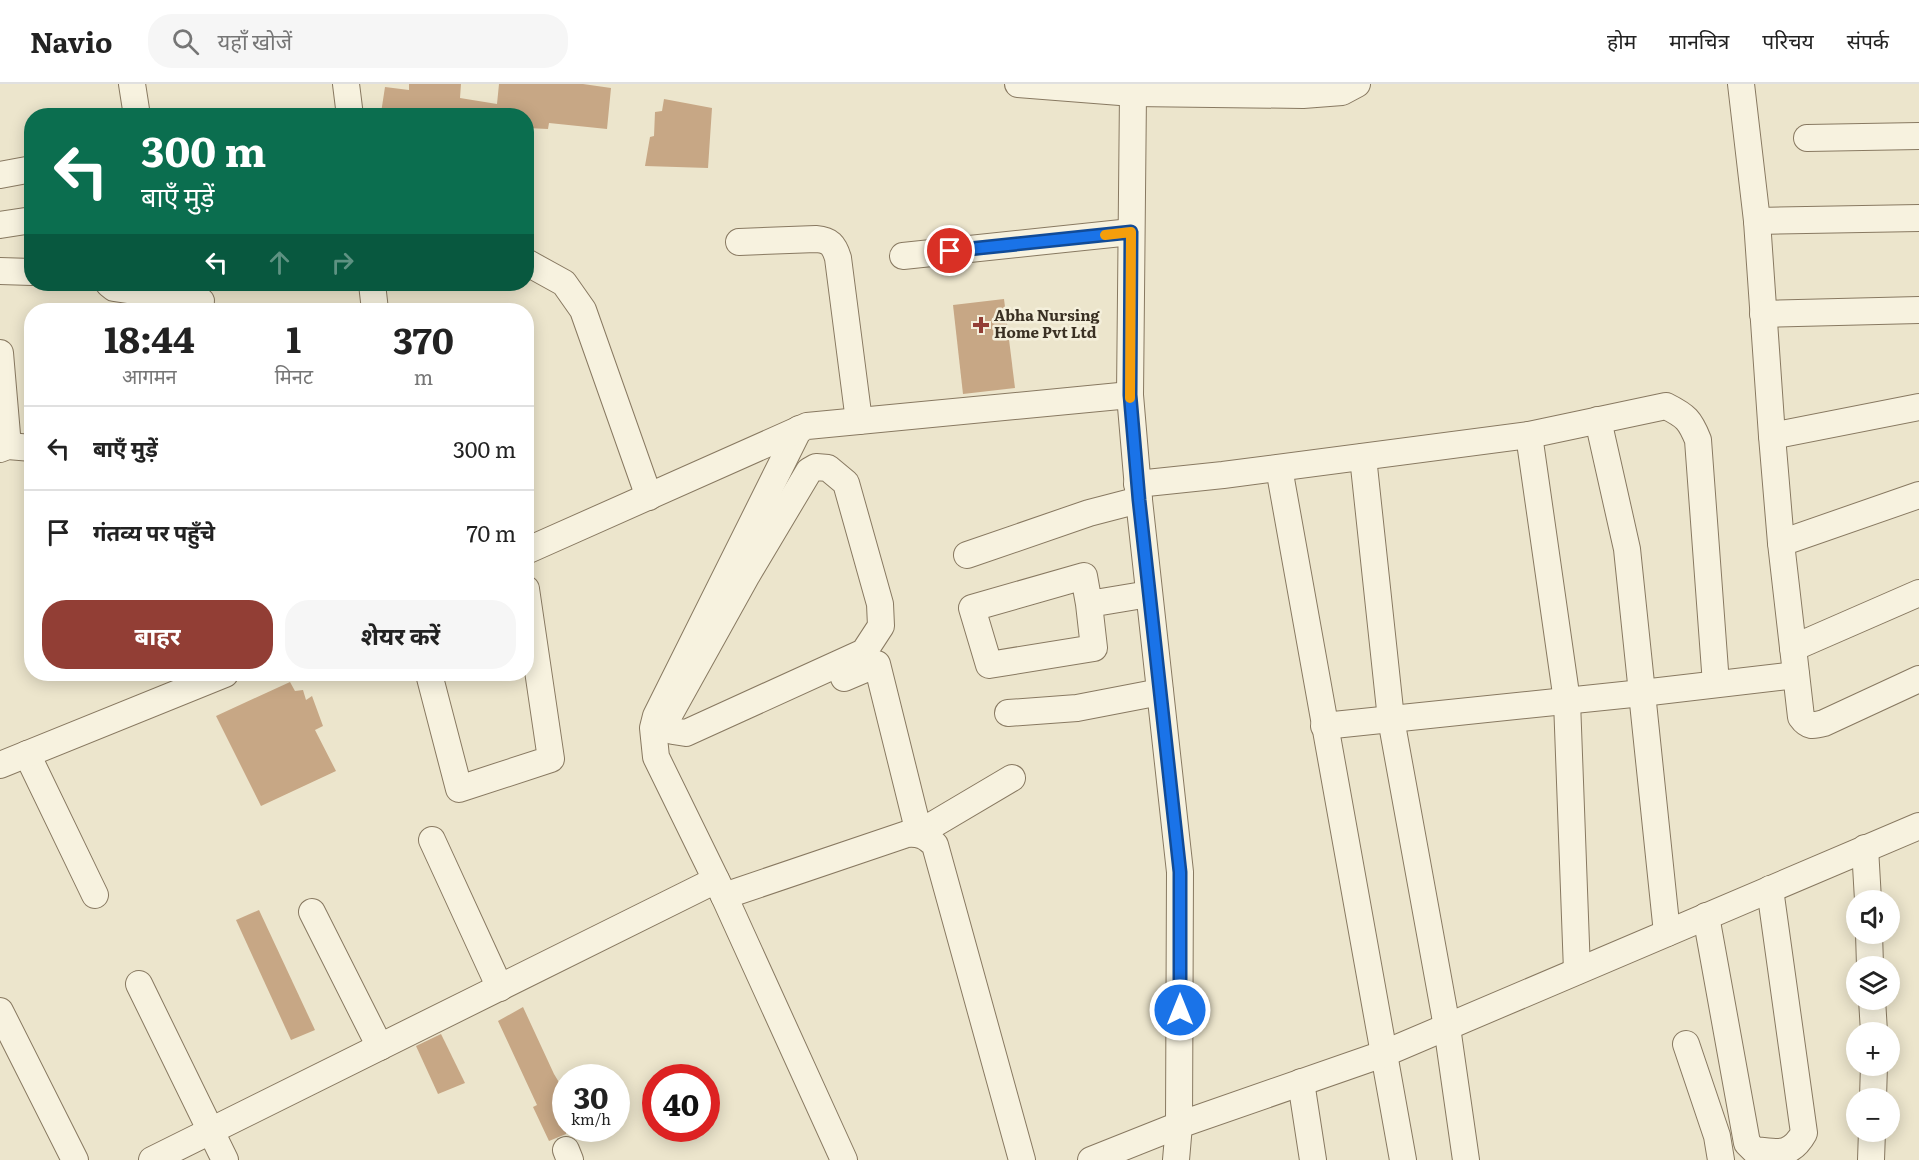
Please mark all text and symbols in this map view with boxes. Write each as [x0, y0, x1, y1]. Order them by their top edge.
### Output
search box [148, 14, 568, 68]
text: Navio [30, 20, 112, 62]
text: यहाँ खोजें [217, 24, 292, 57]
text: होम [1607, 24, 1636, 55]
text: मानचित्र [1669, 24, 1729, 55]
text: परिचय [1762, 24, 1814, 55]
text: संपर्क [1847, 24, 1889, 55]
icon: search [169, 25, 202, 58]
text: 300 m [141, 118, 266, 180]
icon: left [42, 132, 120, 210]
text: बाएँ मुड़ें [141, 175, 214, 215]
pin [924, 225, 975, 276]
icon: arrive [933, 234, 966, 267]
icon: left [200, 246, 233, 279]
icon: ahead [263, 246, 296, 279]
icon: right [326, 246, 359, 279]
place label: Abha Nursing Home Pvt Ltd [994, 303, 1101, 343]
text: 18:44 [104, 311, 195, 364]
text: 1 [286, 311, 301, 364]
text: 370 [393, 312, 454, 365]
marker: Abha Nursing Home Pvt Ltd [972, 316, 990, 334]
text: आगमन [122, 360, 177, 390]
text: मिनट [275, 360, 313, 390]
text: m [414, 361, 433, 391]
text: बाएँ मुड़ें [93, 431, 158, 464]
icon: left [42, 432, 75, 465]
text: 300 m [453, 432, 516, 465]
text: गंतव्य पर पहुँचे [93, 515, 215, 548]
icon: arrive [42, 516, 75, 549]
text: 70 m [466, 516, 516, 549]
button: बाहर [42, 600, 273, 669]
button: शेयर करें [285, 600, 516, 669]
map controls [1846, 890, 1900, 1142]
button: sound [1846, 890, 1900, 944]
button: layers [1846, 956, 1900, 1010]
position arrow [1148, 978, 1212, 1042]
button: + [1846, 1022, 1900, 1076]
speed limit sign: 40 [642, 1064, 720, 1142]
text: 30 [573, 1074, 609, 1118]
button: − [1846, 1088, 1900, 1142]
text: km/h [571, 1107, 611, 1130]

